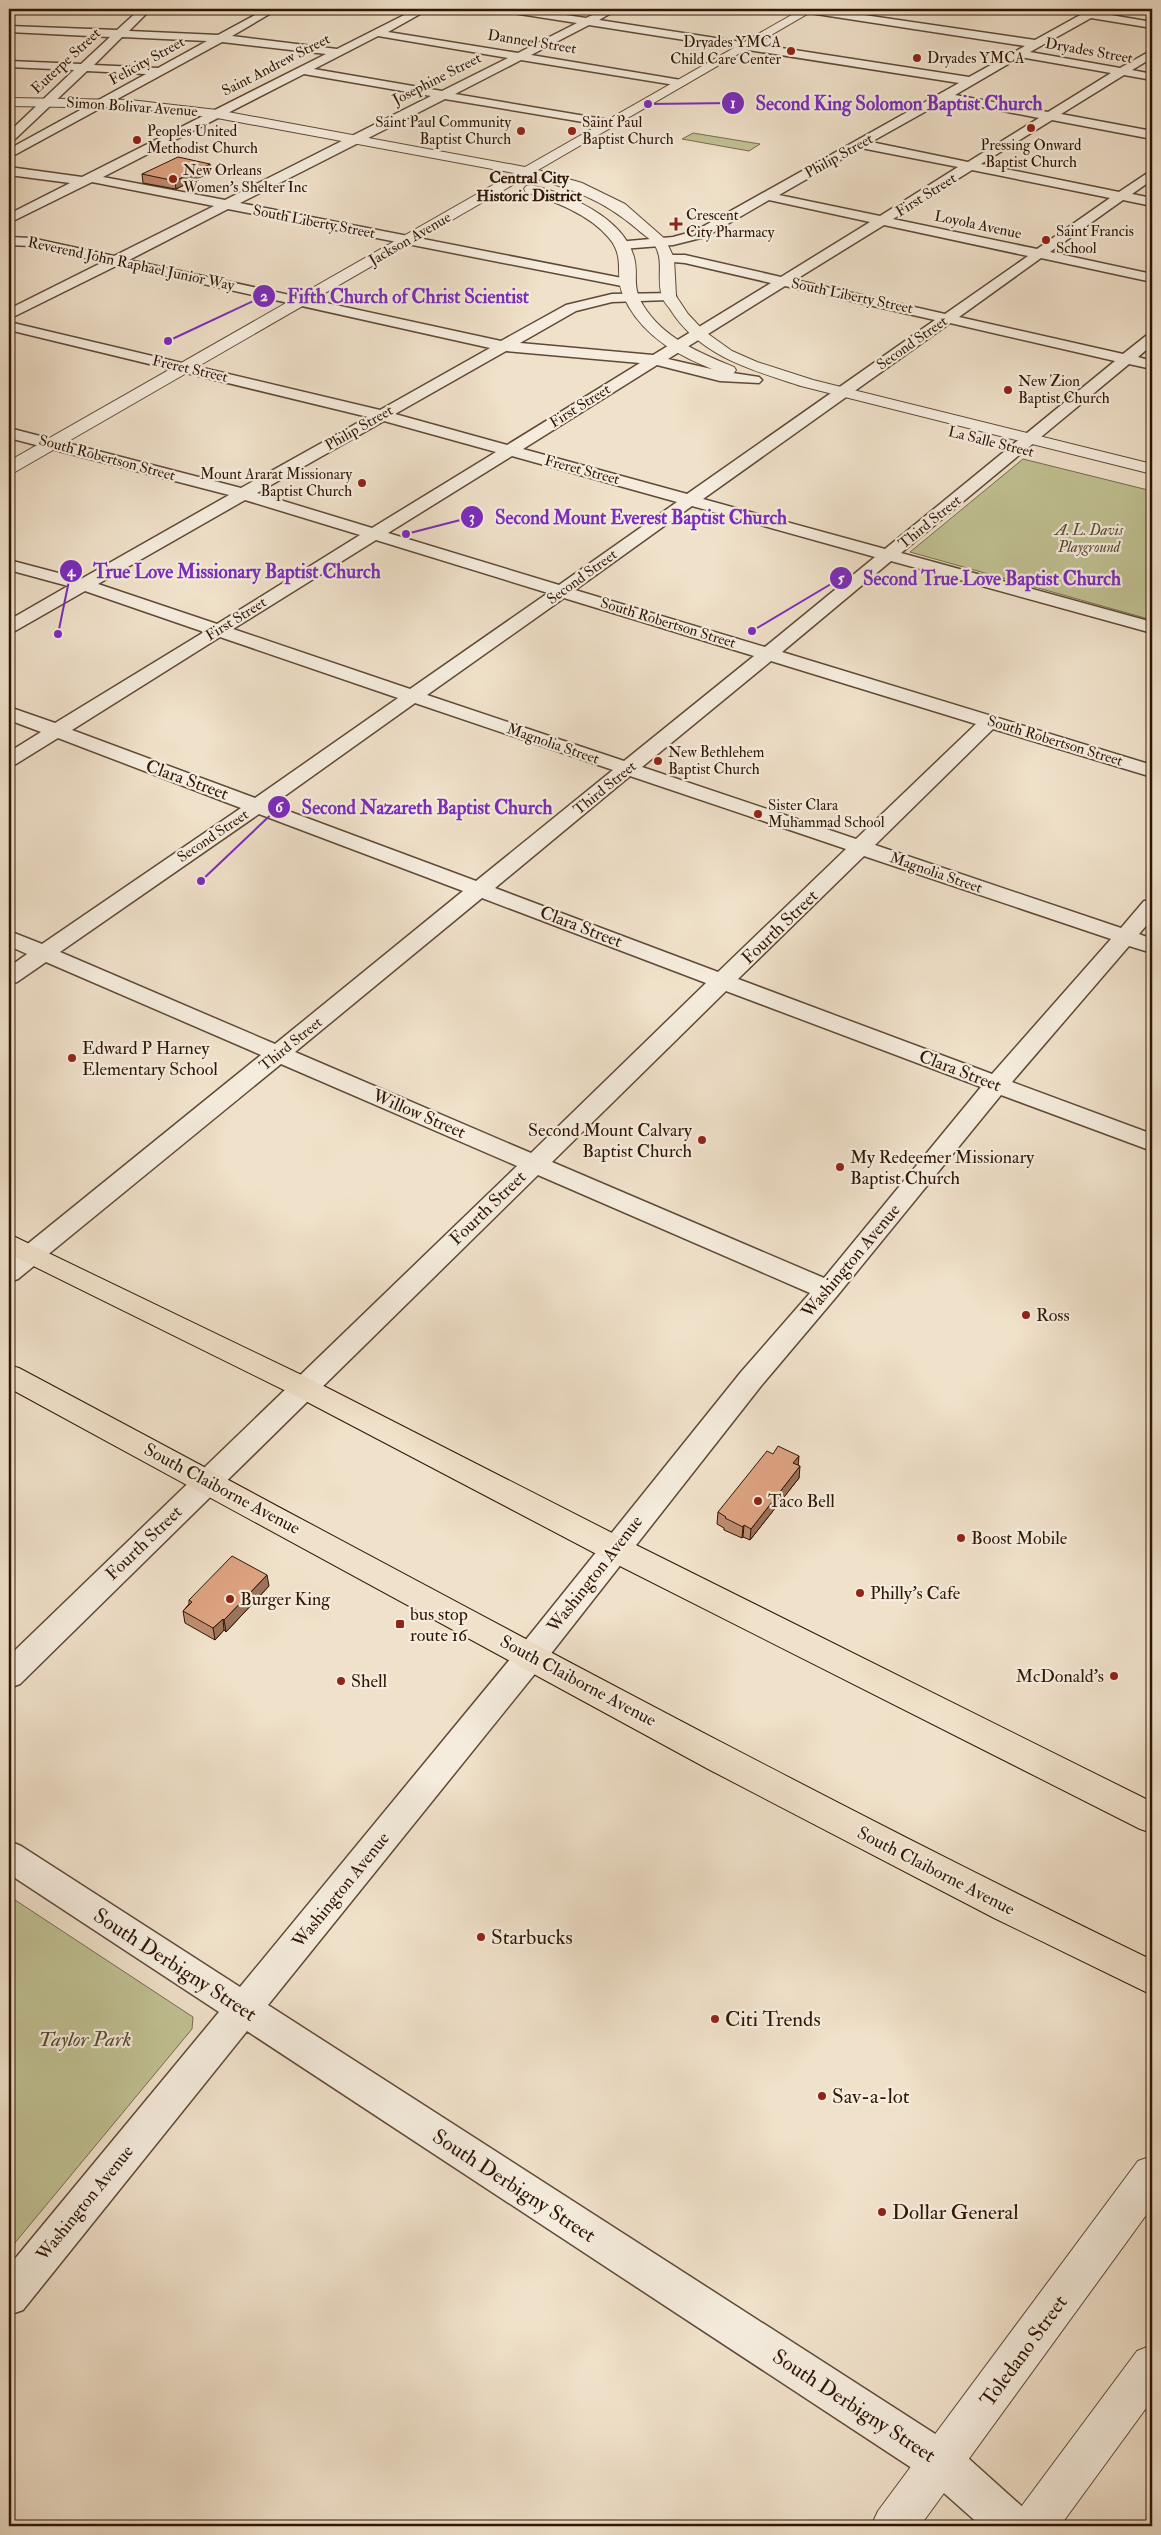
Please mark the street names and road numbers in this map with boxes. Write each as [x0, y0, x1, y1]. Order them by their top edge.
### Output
street label: Euterpe Street [27, 24, 106, 99]
street label: Danneel Street [486, 26, 578, 58]
street label: Saint Andrew Street [219, 29, 334, 101]
street label: Felicity Street [106, 32, 188, 90]
street label: Dryades Street [1044, 34, 1134, 68]
street label: Josephine Street [389, 48, 485, 111]
street label: Simon Bolivar Avenue [66, 93, 198, 121]
street label: Philip Street [801, 129, 877, 183]
street label: First Street [892, 169, 960, 221]
street label: South Liberty Street [251, 201, 377, 243]
street label: Loyola Avenue [933, 207, 1023, 243]
street label: Jackson Avenue [365, 208, 455, 272]
street label: Reverend John Raphael Junior Way [26, 233, 236, 296]
street label: South Liberty Street [789, 274, 915, 318]
street label: Second Street [873, 312, 951, 374]
street label: Freret Street [150, 351, 230, 387]
street label: First Street [546, 380, 614, 432]
street label: Philip Street [322, 401, 397, 456]
street label: La Salle Street [946, 422, 1036, 462]
street label: South Robertson Street [37, 431, 177, 485]
street label: Freret Street [542, 451, 622, 489]
street label: Third Street [895, 491, 965, 553]
street label: Second Street [543, 545, 621, 609]
street label: First Street [202, 593, 270, 645]
street label: South Robertson Street [598, 593, 738, 653]
street label: South Robertson Street [985, 711, 1125, 771]
street label: Magnolia Street [504, 719, 602, 769]
street label: Clara Street [142, 754, 232, 806]
street label: Third Street [570, 757, 640, 819]
street label: Second Street [174, 805, 253, 867]
street label: Magnolia Street [887, 848, 985, 898]
street label: Fourth Street [737, 885, 823, 969]
street label: Clara Street [537, 901, 626, 953]
street label: Third Street [256, 1013, 326, 1075]
street label: Clara Street [916, 1045, 1005, 1097]
street label: Willow Street [368, 1084, 469, 1144]
street label: Fourth Street [445, 1166, 531, 1250]
street label: Washington Avenue [796, 1199, 906, 1324]
street label: South Claiborne Avenue [140, 1438, 305, 1540]
street label: Fourth Street [101, 1501, 187, 1585]
street label: Washington Avenue [542, 1511, 648, 1638]
street label: South Claiborne Avenue [496, 1630, 661, 1732]
street label: South Claiborne Avenue [853, 1821, 1019, 1921]
street label: Washington Avenue [287, 1827, 395, 1953]
street label: South Derbigny Street [88, 1902, 262, 2028]
street label: South Derbigny Street [427, 2123, 601, 2249]
street label: Washington Avenue [31, 2140, 139, 2266]
street label: Toledano Street [974, 2290, 1074, 2412]
street label: South Derbigny Street [767, 2343, 941, 2469]

